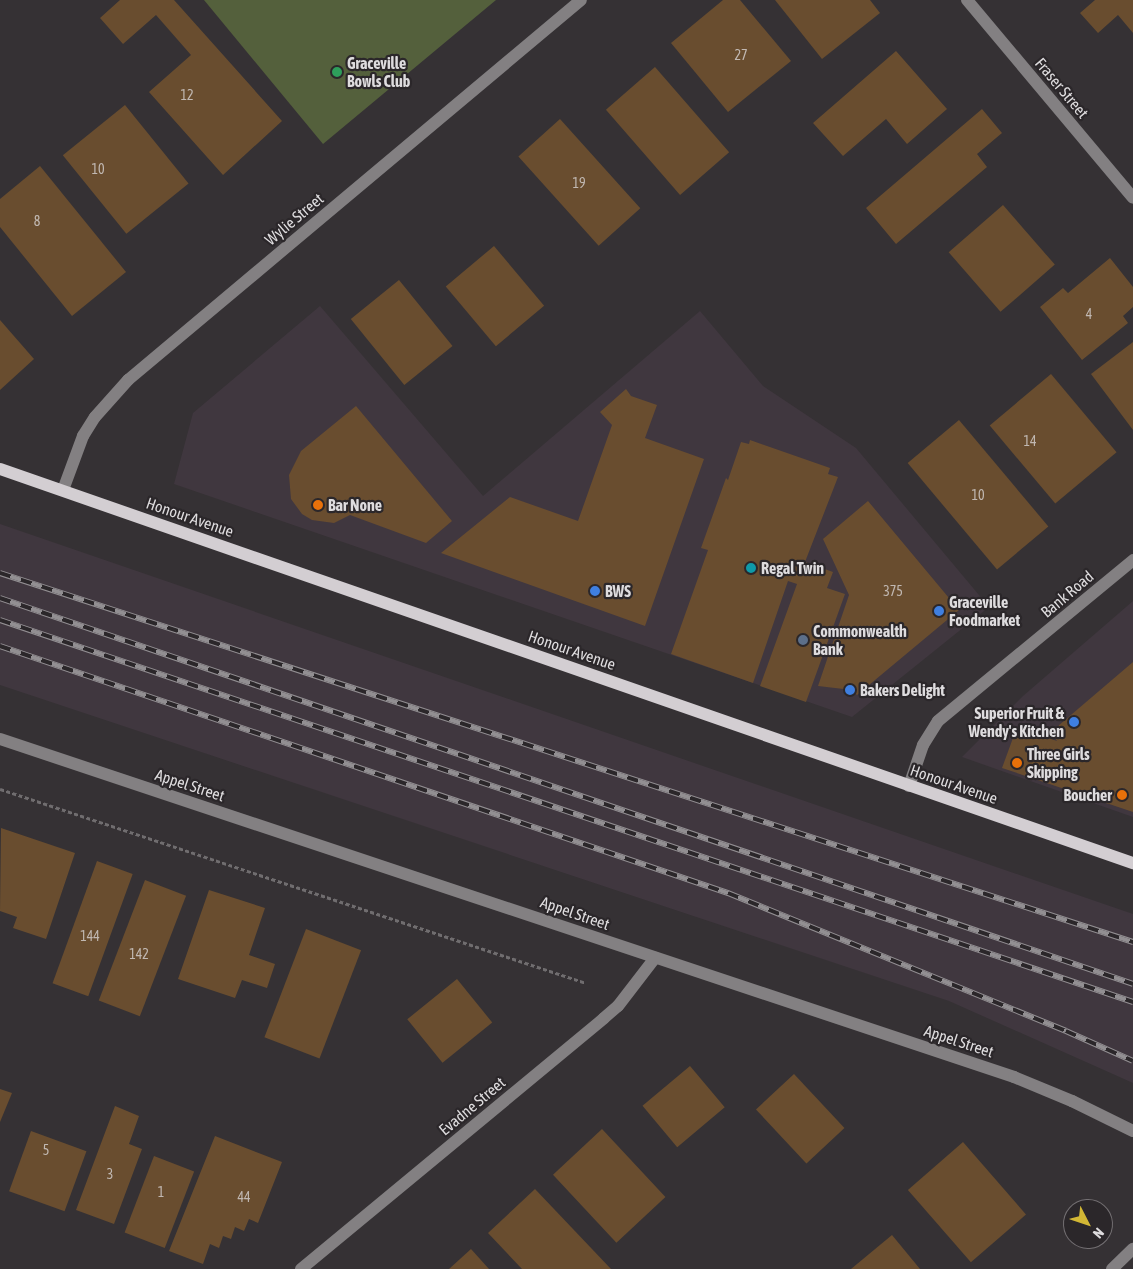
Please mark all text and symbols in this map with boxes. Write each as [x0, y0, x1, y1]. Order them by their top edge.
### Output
house number: 27 [734, 47, 748, 63]
place label: Graceville Bowls Club [347, 53, 410, 91]
street label: Fraser Street [1031, 54, 1093, 122]
marker: Graceville Bowls Club [331, 66, 343, 78]
house number: 12 [180, 87, 194, 103]
house number: 10 [91, 161, 105, 177]
house number: 19 [572, 175, 586, 191]
street label: Wylie Street [261, 189, 327, 249]
house number: 8 [34, 213, 40, 229]
house number: 4 [1086, 306, 1092, 322]
house number: 14 [1023, 433, 1037, 449]
house number: 10 [971, 487, 985, 503]
street label: Honour Avenue [144, 493, 236, 541]
place label: Bar None [328, 495, 382, 515]
marker: Bar None [312, 499, 324, 511]
place label: Regal Twin [761, 558, 824, 578]
marker: Regal Twin [745, 562, 757, 574]
street label: Bank Road [1037, 567, 1097, 621]
place label: BWS [605, 581, 631, 601]
house number: 375 [883, 583, 903, 599]
marker: BWS [589, 585, 601, 597]
place label: Graceville Foodmarket [949, 592, 1020, 630]
marker: Graceville Foodmarket [933, 605, 945, 617]
place label: Commonwealth Bank [813, 621, 907, 659]
street label: Honour Avenue [526, 626, 618, 674]
marker: Commonwealth Bank [797, 634, 809, 646]
place label: Bakers Delight [860, 680, 945, 700]
marker: Bakers Delight [844, 684, 856, 696]
place label: Superior Fruit & Wendy's Kitchen [969, 703, 1064, 741]
marker: Superior Fruit & Wendy's Kitchen [1068, 716, 1080, 728]
place label: Three Girls Skipping [1027, 744, 1090, 782]
marker: Three Girls Skipping [1011, 757, 1023, 769]
street label: Honour Avenue [908, 760, 1000, 808]
street label: Appel Street [153, 765, 227, 805]
place label: Boucher [1064, 785, 1112, 805]
marker: Boucher [1116, 789, 1128, 801]
street label: Appel Street [538, 892, 612, 934]
house number: 144 [80, 928, 100, 944]
house number: 142 [129, 946, 149, 962]
street label: Appel Street [922, 1021, 996, 1061]
street label: Evadne Street [435, 1073, 509, 1139]
house number: 5 [43, 1142, 49, 1158]
house number: 3 [107, 1166, 113, 1182]
house number: 1 [158, 1184, 164, 1200]
house number: 44 [237, 1189, 251, 1205]
north arrow [1063, 1199, 1113, 1249]
text: N [1090, 1225, 1107, 1242]

